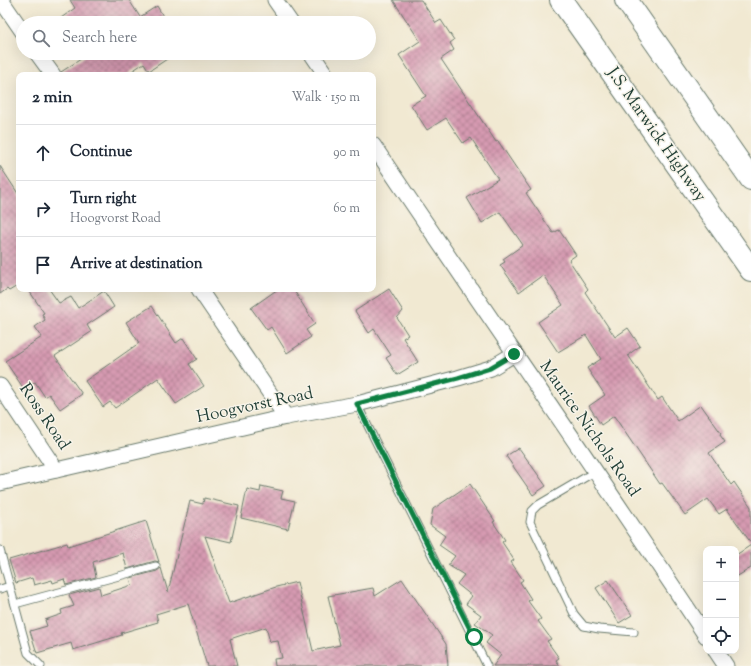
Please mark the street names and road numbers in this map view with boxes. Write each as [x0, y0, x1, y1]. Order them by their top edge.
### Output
street label: J.S. Marwick Highway [600, 62, 712, 208]
street label: Maurice Nichols Road [533, 356, 645, 502]
street label: Ross Road [13, 379, 75, 456]
street label: Hoogvorst Road [194, 382, 316, 430]

